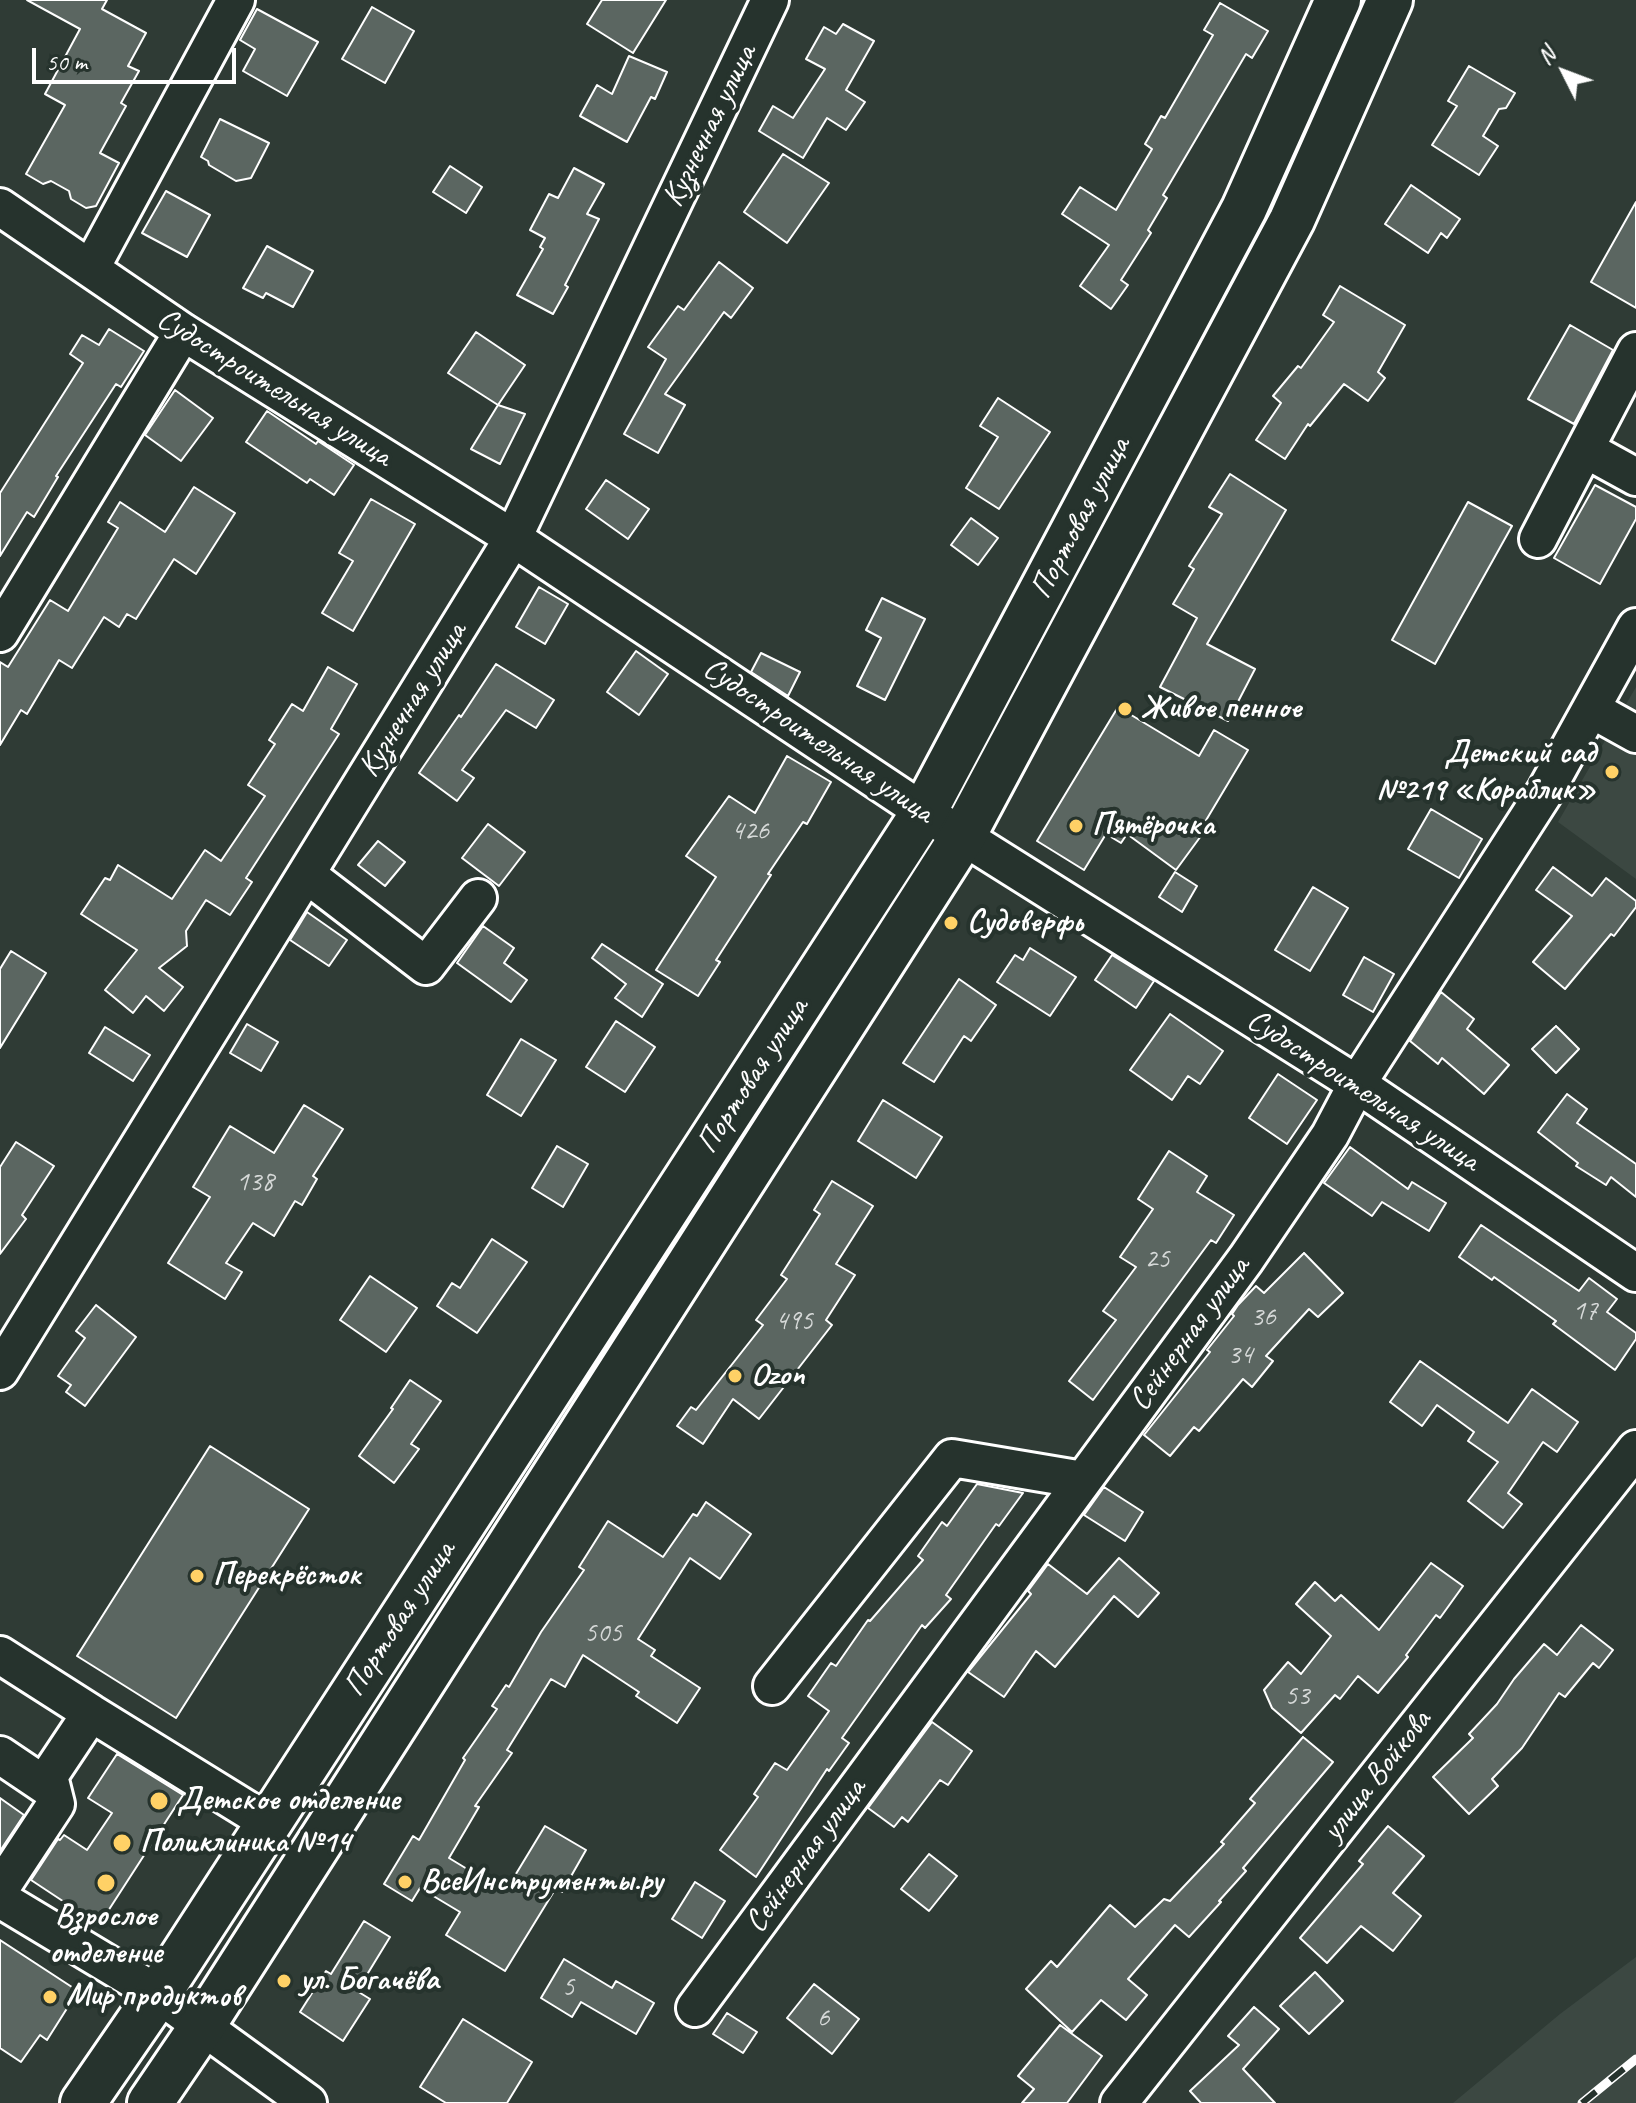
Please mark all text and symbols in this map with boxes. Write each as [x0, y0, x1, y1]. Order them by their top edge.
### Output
scale bar [36, 32, 240, 82]
north arrow [1524, 32, 1604, 112]
street label: Кузнечная улица [654, 39, 766, 213]
text: N [1531, 42, 1561, 70]
text: 50 m [46, 47, 87, 77]
street label: Судостроительная улица [149, 300, 399, 476]
street label: Портовая улица [1022, 431, 1140, 605]
street label: Кузнечная улица [350, 615, 476, 785]
street label: Судостроительная улица [695, 650, 941, 832]
place label: Живое пенное [1141, 690, 1301, 728]
marker: Живое пенное [1116, 700, 1134, 718]
place label: Детский сад №219 «Кораблик» [1376, 735, 1596, 810]
marker: Детский сад №219 «Кораблик» [1603, 763, 1621, 781]
place label: Пятёрочка [1092, 807, 1215, 845]
house number: 426 [731, 815, 769, 849]
marker: Пятёрочка [1067, 817, 1085, 835]
place label: Судоверфь [967, 904, 1083, 942]
marker: Судоверфь [942, 914, 960, 932]
street label: Портовая улица [689, 991, 817, 1161]
street label: Судостроительная улица [1239, 1001, 1487, 1181]
house number: 138 [236, 1166, 274, 1200]
house number: 25 [1144, 1243, 1170, 1277]
street label: Сейнерная улица [1121, 1249, 1259, 1419]
house number: 17 [1572, 1295, 1598, 1329]
house number: 36 [1250, 1301, 1276, 1335]
house number: 495 [775, 1305, 813, 1339]
house number: 34 [1227, 1339, 1253, 1373]
place label: Ozon [751, 1357, 804, 1395]
marker: Ozon [726, 1367, 744, 1385]
street label: Портовая улица [336, 1534, 464, 1704]
place label: Перекрёсток [213, 1557, 361, 1595]
marker: Перекрёсток [188, 1567, 206, 1585]
house number: 505 [584, 1617, 622, 1651]
house number: 53 [1284, 1680, 1310, 1714]
street label: улица Войкова [1314, 1703, 1440, 1849]
street label: Сейнерная улица [737, 1771, 875, 1941]
place label: Детское отделение [177, 1782, 400, 1820]
marker: Детское отделение [148, 1790, 170, 1812]
place label: Поликлиника №14 [140, 1824, 351, 1862]
marker: Поликлиника №14 [111, 1832, 133, 1854]
place label: ВсеИнструменты.ру [421, 1863, 662, 1901]
marker: Взрослое отделение [95, 1872, 117, 1894]
marker: ВсеИнструменты.ру [396, 1873, 414, 1891]
place label: Взрослое отделение [50, 1898, 162, 1973]
place label: ул. Богачёва [300, 1962, 438, 2000]
house number: 5 [562, 1971, 574, 2005]
marker: ул. Богачёва [275, 1972, 293, 1990]
place label: Мир продуктов [66, 1978, 241, 2016]
marker: Мир продуктов [41, 1988, 59, 2006]
house number: 6 [817, 2002, 829, 2036]

